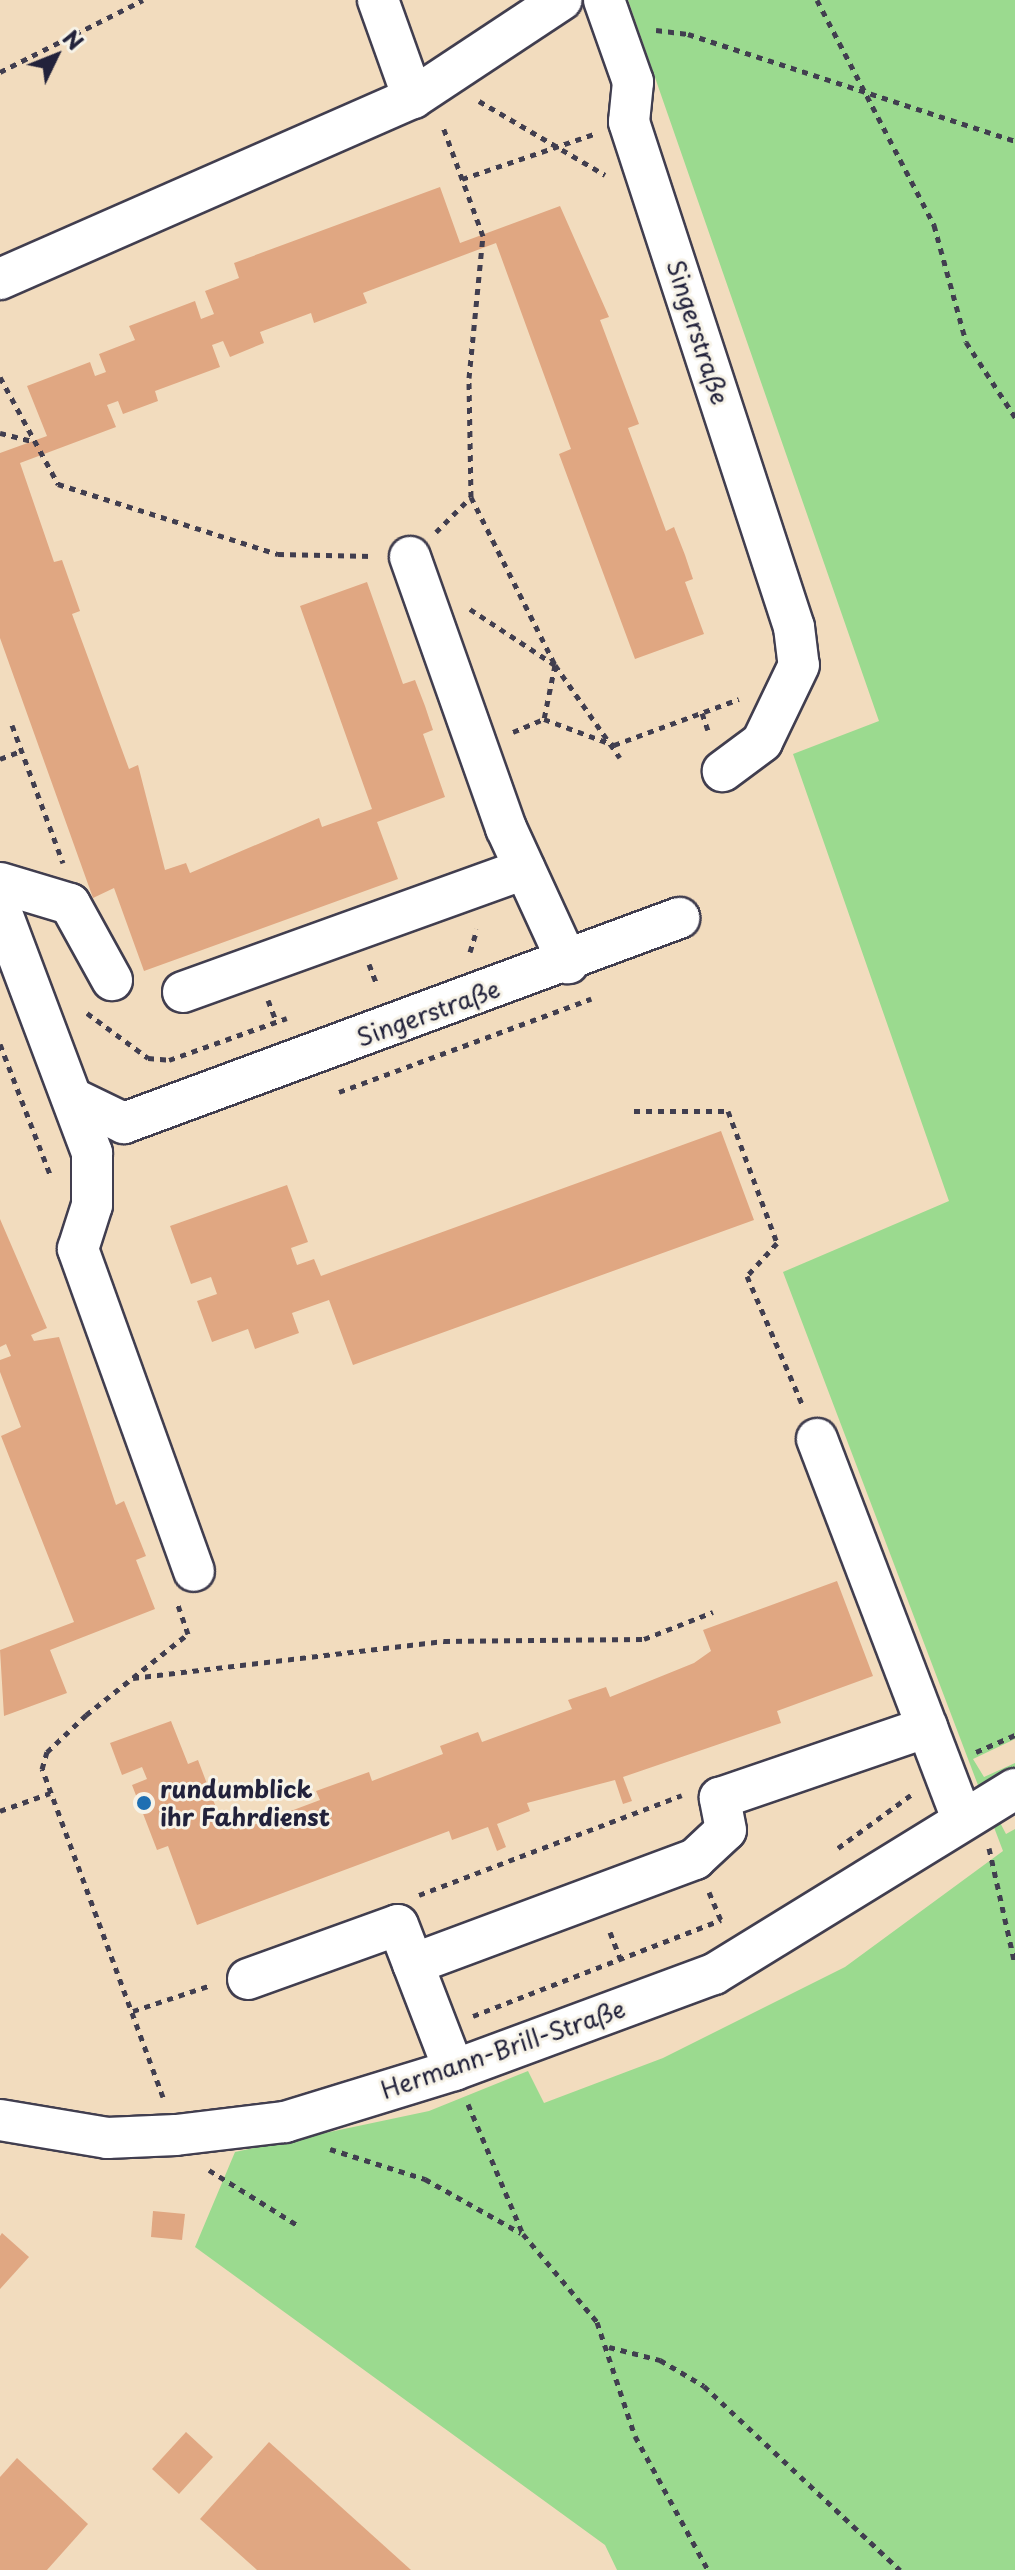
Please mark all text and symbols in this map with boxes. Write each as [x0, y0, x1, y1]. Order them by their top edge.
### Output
north arrow [16, 16, 96, 96]
text: N [56, 22, 92, 57]
street label: Singerstraße [661, 256, 735, 408]
street label: Singerstraße [352, 974, 504, 1052]
place label: rundumblick ihr Fahrdienst [160, 1775, 332, 1831]
marker: rundumblick ihr Fahrdienst [135, 1794, 153, 1812]
street label: Hermann-Brill-Straße [377, 1994, 629, 2104]

